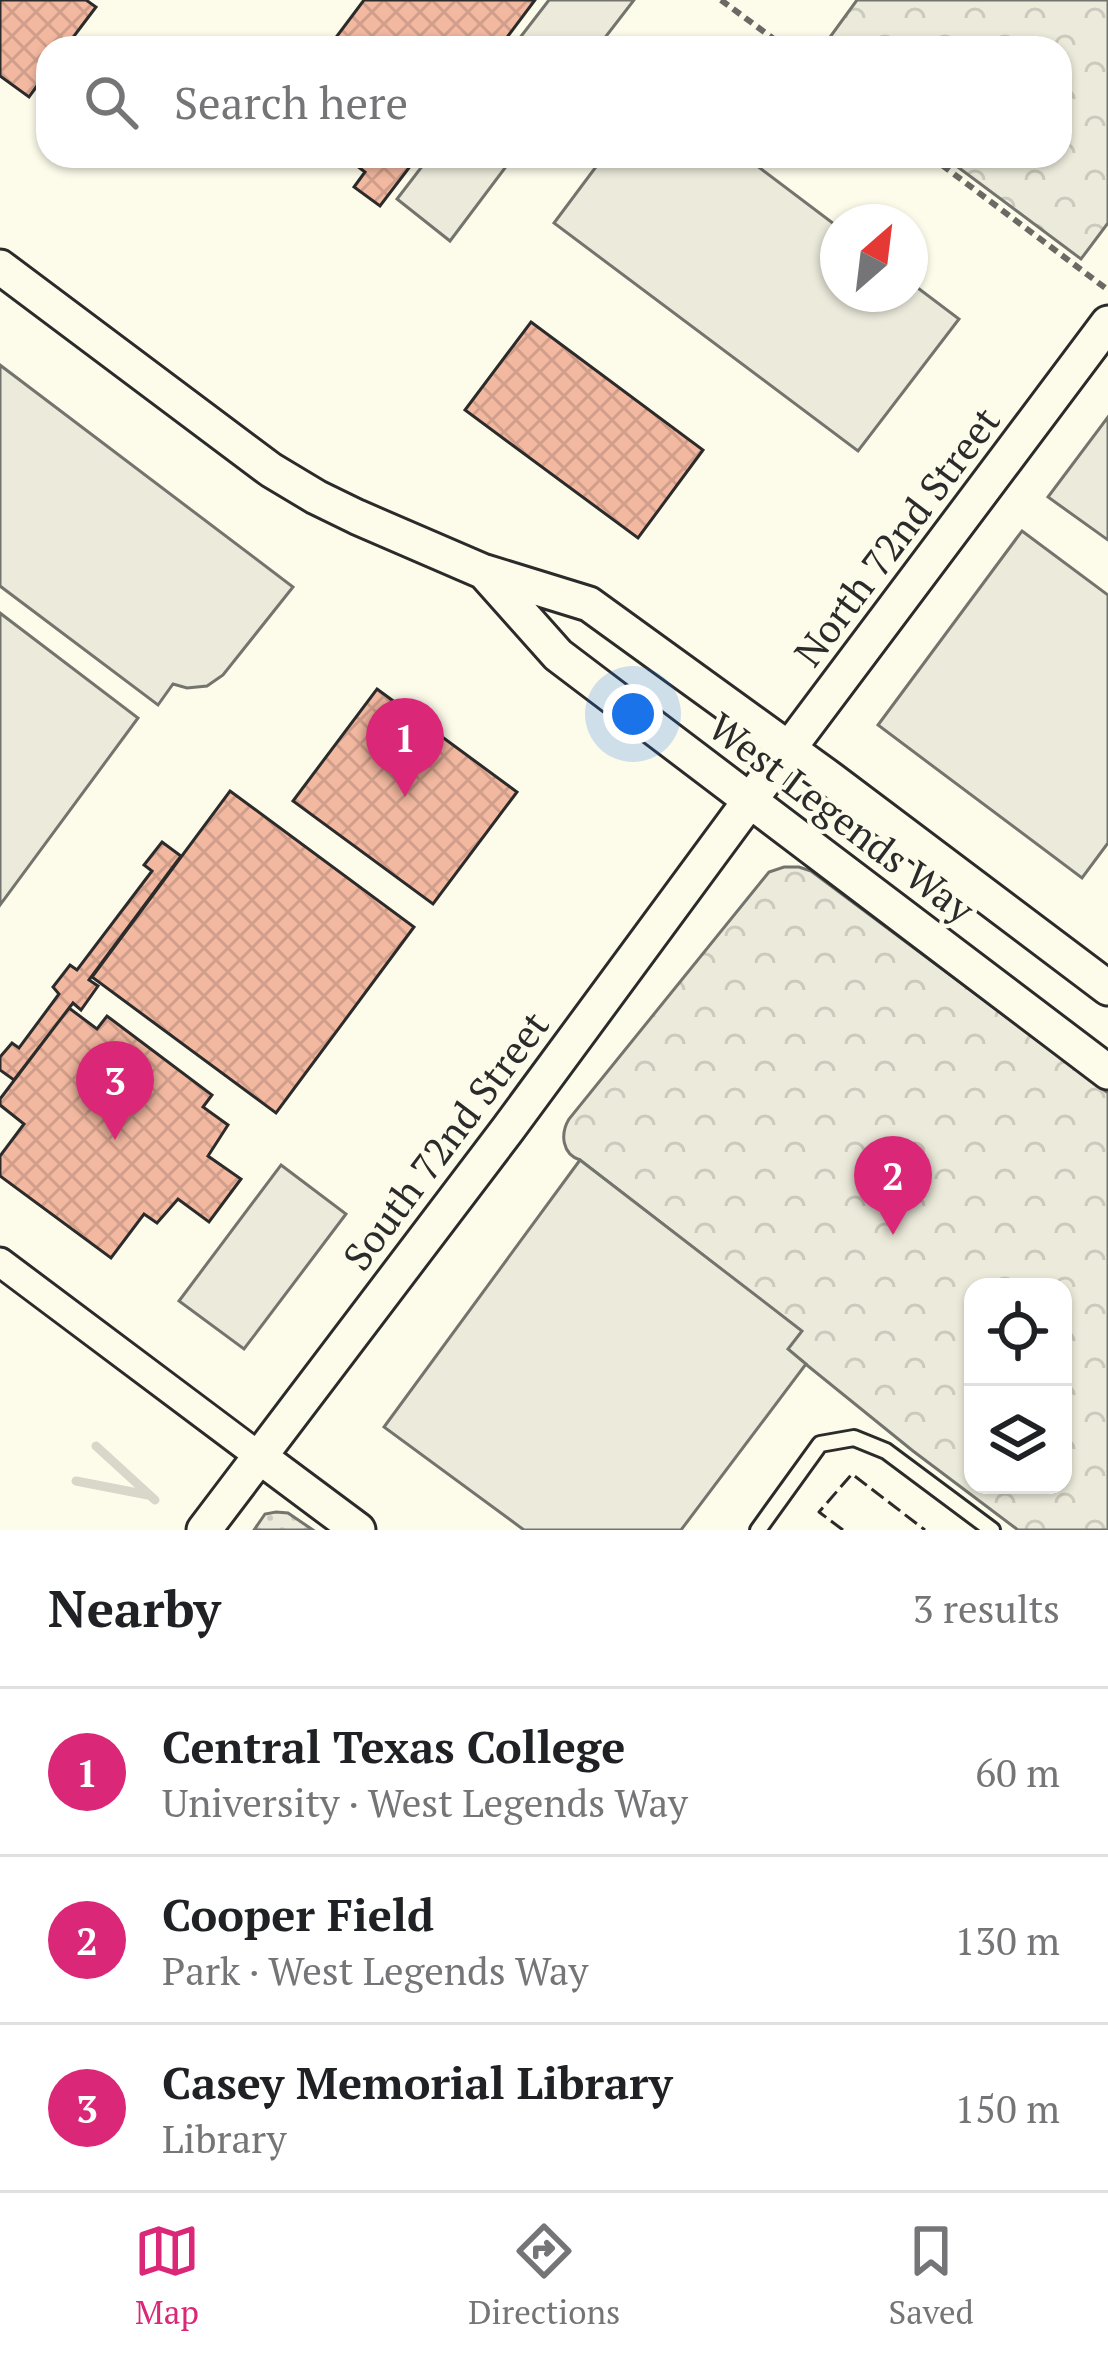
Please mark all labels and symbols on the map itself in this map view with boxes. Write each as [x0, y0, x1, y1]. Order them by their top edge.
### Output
north arrow [820, 204, 928, 312]
street label: North 72nd Street [781, 396, 1011, 676]
your location [603, 684, 663, 744]
pin: 1 [366, 698, 444, 797]
street label: West Legends Way [699, 700, 986, 935]
street label: South 72nd Street [330, 1000, 560, 1280]
pin: 3 [76, 1041, 154, 1140]
pin: 2 [854, 1136, 932, 1235]

